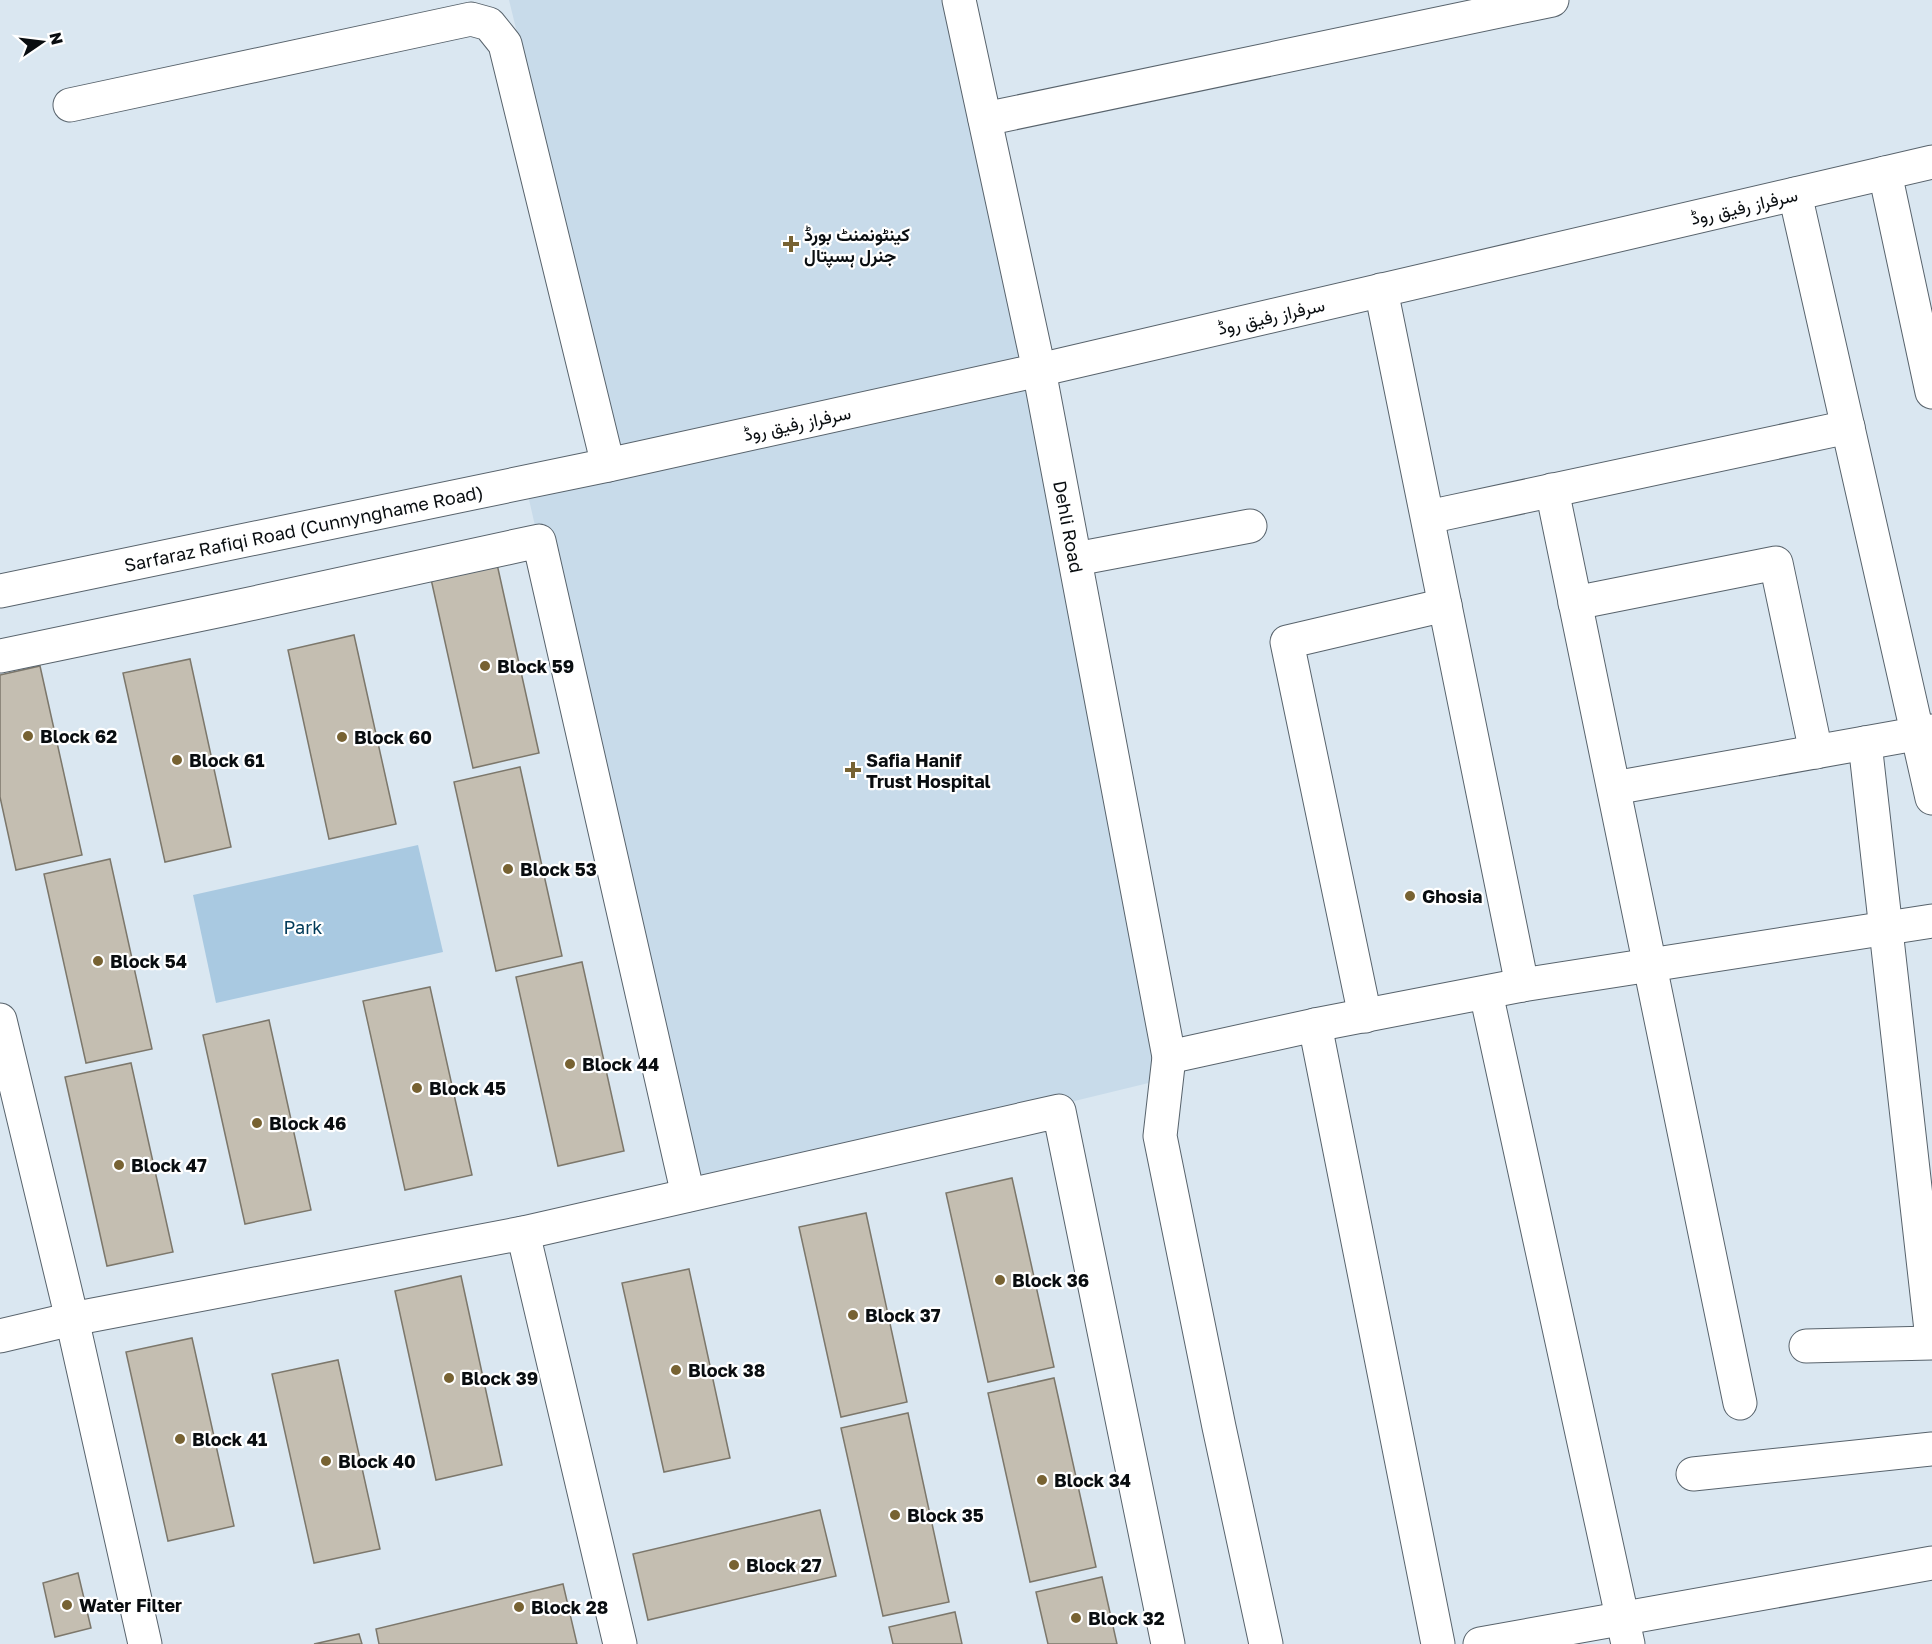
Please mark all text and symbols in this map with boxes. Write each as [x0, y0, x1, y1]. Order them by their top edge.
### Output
north arrow [12, 12, 72, 72]
text: N [45, 30, 68, 47]
street label: سرفراز رفیق روڈ [1688, 183, 1800, 230]
place label: کینٹونمنٹ بورڈ جنرل ہسپتال [804, 223, 910, 268]
marker: کینٹونمنٹ بورڈ جنرل ہسپتال [782, 235, 800, 253]
street label: سرفراز رفیق روڈ [1215, 293, 1327, 340]
street label: سرفراز رفیق روڈ [741, 401, 853, 446]
street label: Dehli Road [1049, 479, 1088, 575]
street label: Sarfaraz Rafiqi Road (Cunnynghame Road) [122, 480, 485, 576]
place label: Block 59 [497, 655, 574, 677]
marker: Block 59 [478, 659, 492, 673]
place label: Block 62 [40, 725, 117, 747]
place label: Block 60 [354, 726, 432, 748]
marker: Block 62 [21, 729, 35, 743]
marker: Block 60 [335, 730, 349, 744]
place label: Block 61 [189, 749, 264, 771]
place label: Safia Hanif Trust Hospital [866, 749, 991, 792]
marker: Block 61 [170, 753, 184, 767]
marker: Safia Hanif Trust Hospital [844, 761, 862, 779]
place label: Block 53 [520, 858, 597, 880]
marker: Block 53 [501, 862, 515, 876]
place label: Ghosia [1422, 885, 1482, 907]
marker: Ghosia [1403, 889, 1417, 903]
park label: Park [284, 916, 322, 938]
place label: Block 54 [110, 950, 187, 972]
marker: Block 54 [91, 954, 105, 968]
place label: Block 44 [582, 1053, 659, 1075]
marker: Block 44 [563, 1057, 577, 1071]
place label: Block 45 [429, 1077, 506, 1099]
marker: Block 45 [410, 1081, 424, 1095]
place label: Block 46 [269, 1112, 346, 1134]
marker: Block 46 [250, 1116, 264, 1130]
place label: Block 47 [131, 1154, 207, 1176]
marker: Block 47 [112, 1158, 126, 1172]
place label: Block 36 [1012, 1269, 1089, 1291]
marker: Block 36 [993, 1273, 1007, 1287]
place label: Block 37 [865, 1304, 941, 1326]
marker: Block 37 [846, 1308, 860, 1322]
place label: Block 38 [688, 1359, 765, 1381]
marker: Block 38 [669, 1363, 683, 1377]
place label: Block 39 [461, 1367, 538, 1389]
marker: Block 39 [442, 1371, 456, 1385]
place label: Block 41 [192, 1428, 267, 1450]
marker: Block 41 [173, 1432, 187, 1446]
place label: Block 40 [338, 1450, 416, 1472]
marker: Block 40 [319, 1454, 333, 1468]
place label: Block 34 [1054, 1469, 1131, 1491]
marker: Block 34 [1035, 1473, 1049, 1487]
place label: Block 35 [907, 1504, 984, 1526]
marker: Block 35 [888, 1508, 902, 1522]
place label: Block 27 [746, 1554, 822, 1576]
marker: Block 27 [727, 1558, 741, 1572]
place label: Water Filter [79, 1594, 182, 1616]
place label: Block 28 [531, 1596, 608, 1618]
marker: Water Filter [60, 1598, 74, 1612]
marker: Block 28 [512, 1600, 526, 1614]
place label: Block 32 [1088, 1607, 1165, 1629]
marker: Block 32 [1069, 1611, 1083, 1625]

